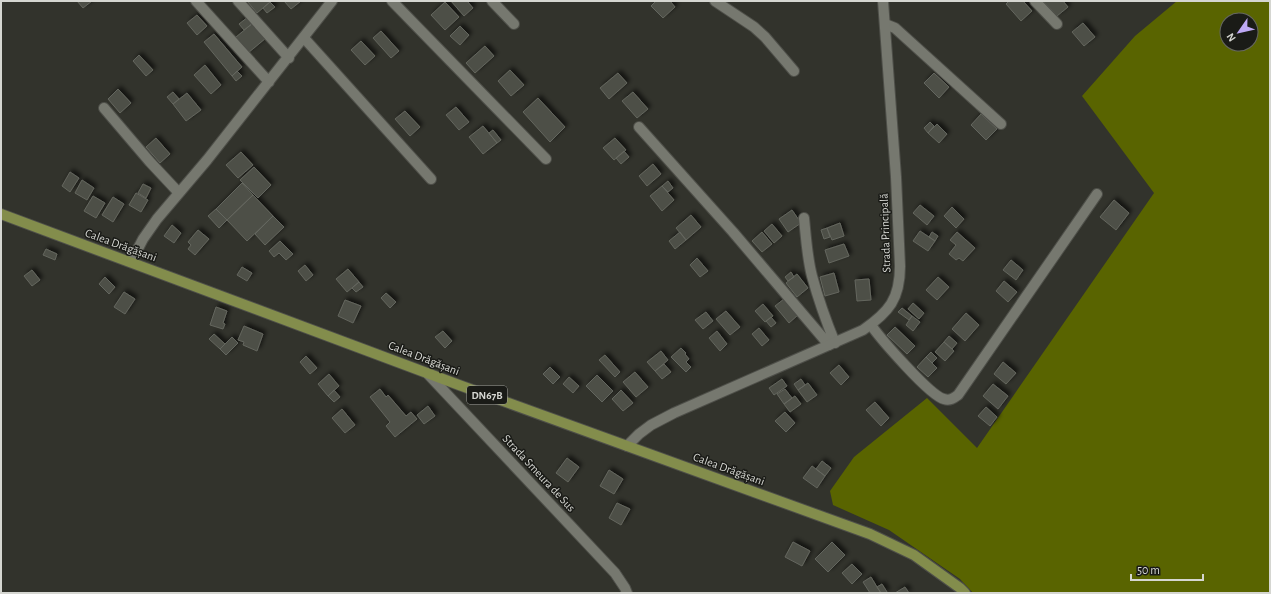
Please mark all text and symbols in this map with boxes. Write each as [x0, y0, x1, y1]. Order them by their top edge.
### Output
north arrow [1219, 12, 1259, 52]
text: N [1224, 31, 1238, 44]
street label: Strada Principală [878, 193, 892, 273]
street label: Calea Drăgășani [83, 227, 158, 265]
street label: Calea Drăgășani [386, 339, 461, 379]
road number: DN67B [467, 386, 507, 404]
street label: Strada Smeura de Sus [500, 432, 578, 514]
street label: Calea Drăgășani [691, 451, 766, 489]
scale bar [1131, 556, 1203, 582]
text: 50 m [1137, 564, 1160, 576]

